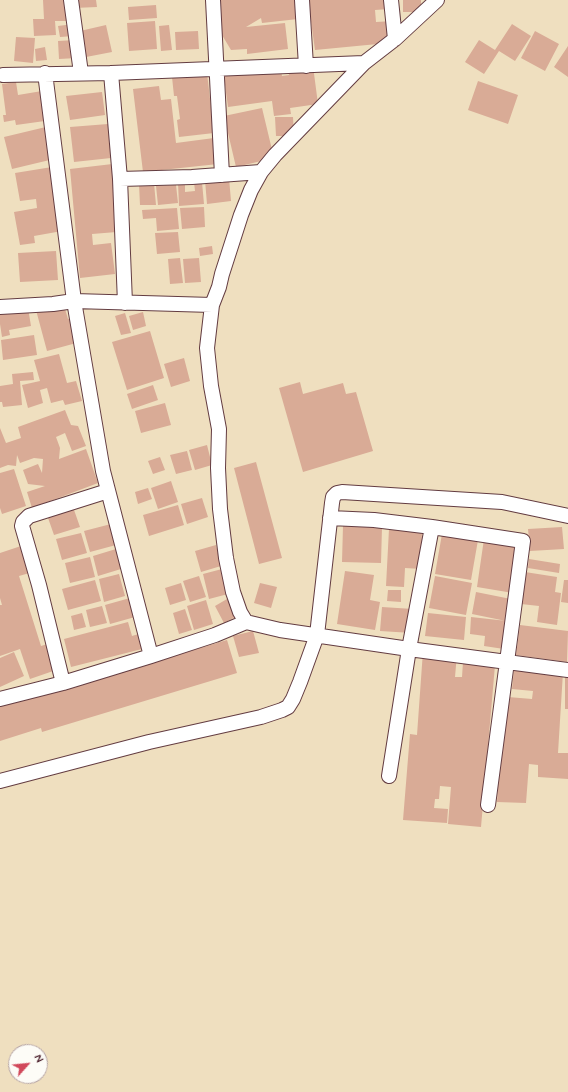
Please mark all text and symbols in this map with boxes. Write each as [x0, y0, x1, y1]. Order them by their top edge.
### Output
north arrow [8, 1044, 48, 1084]
text: N [30, 1053, 46, 1065]

